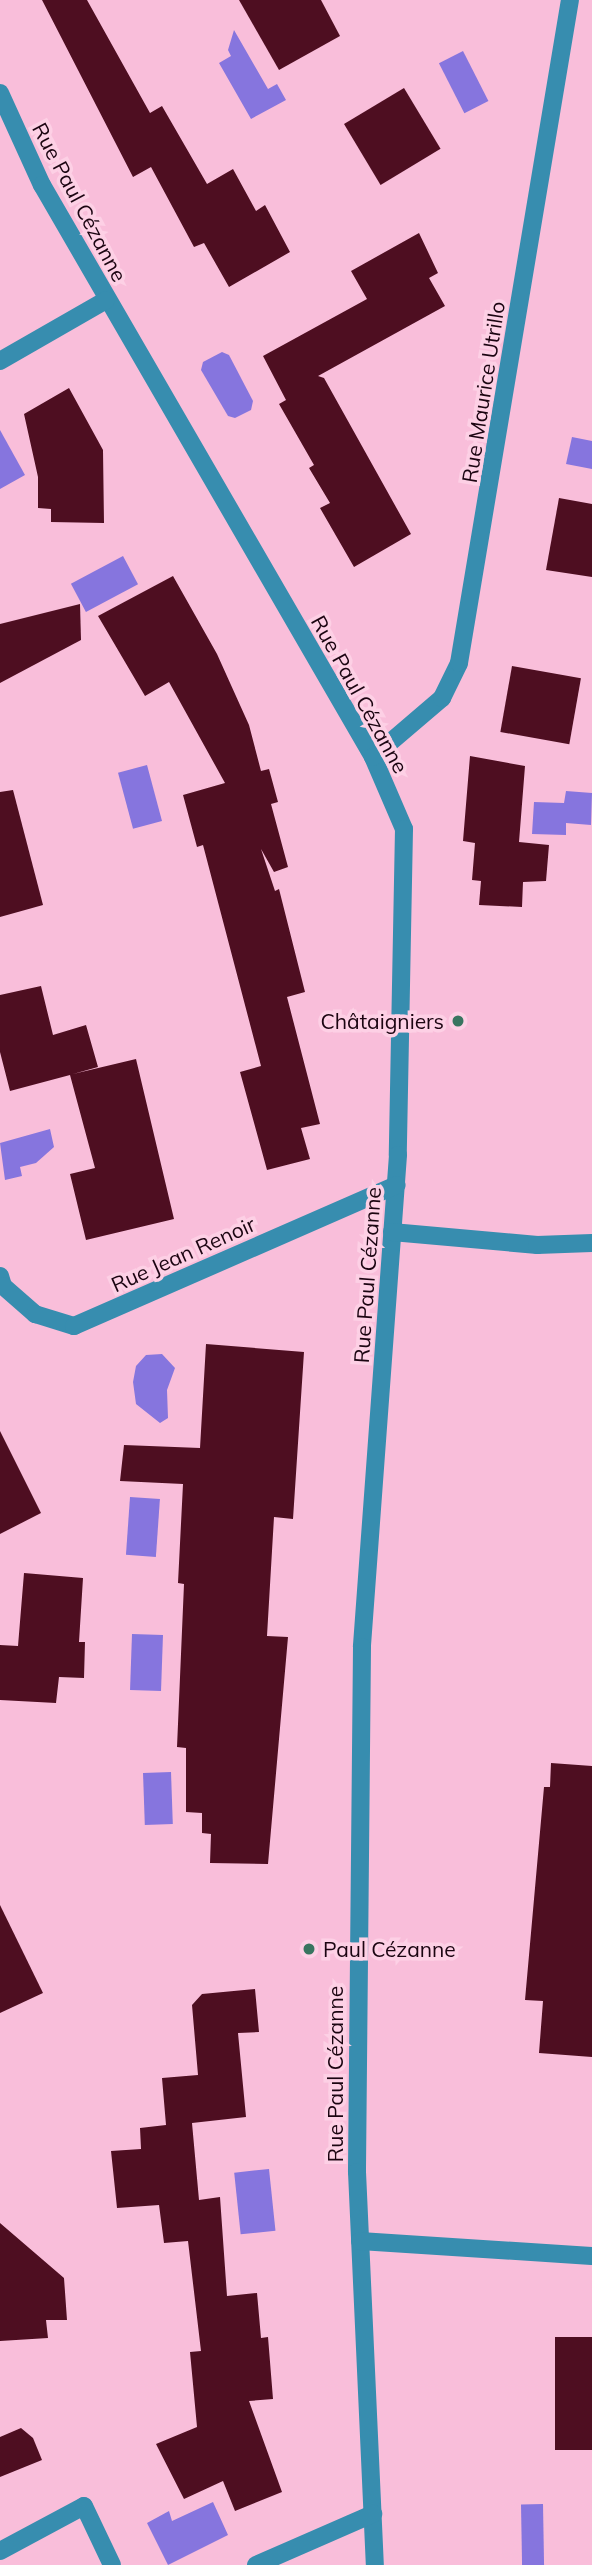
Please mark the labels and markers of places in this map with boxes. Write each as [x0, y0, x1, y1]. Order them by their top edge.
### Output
place label: Châtaigniers [320, 1008, 444, 1034]
marker: Châtaigniers [450, 1013, 466, 1029]
place label: Paul Cézanne [323, 1936, 456, 1962]
marker: Paul Cézanne [301, 1941, 317, 1957]

